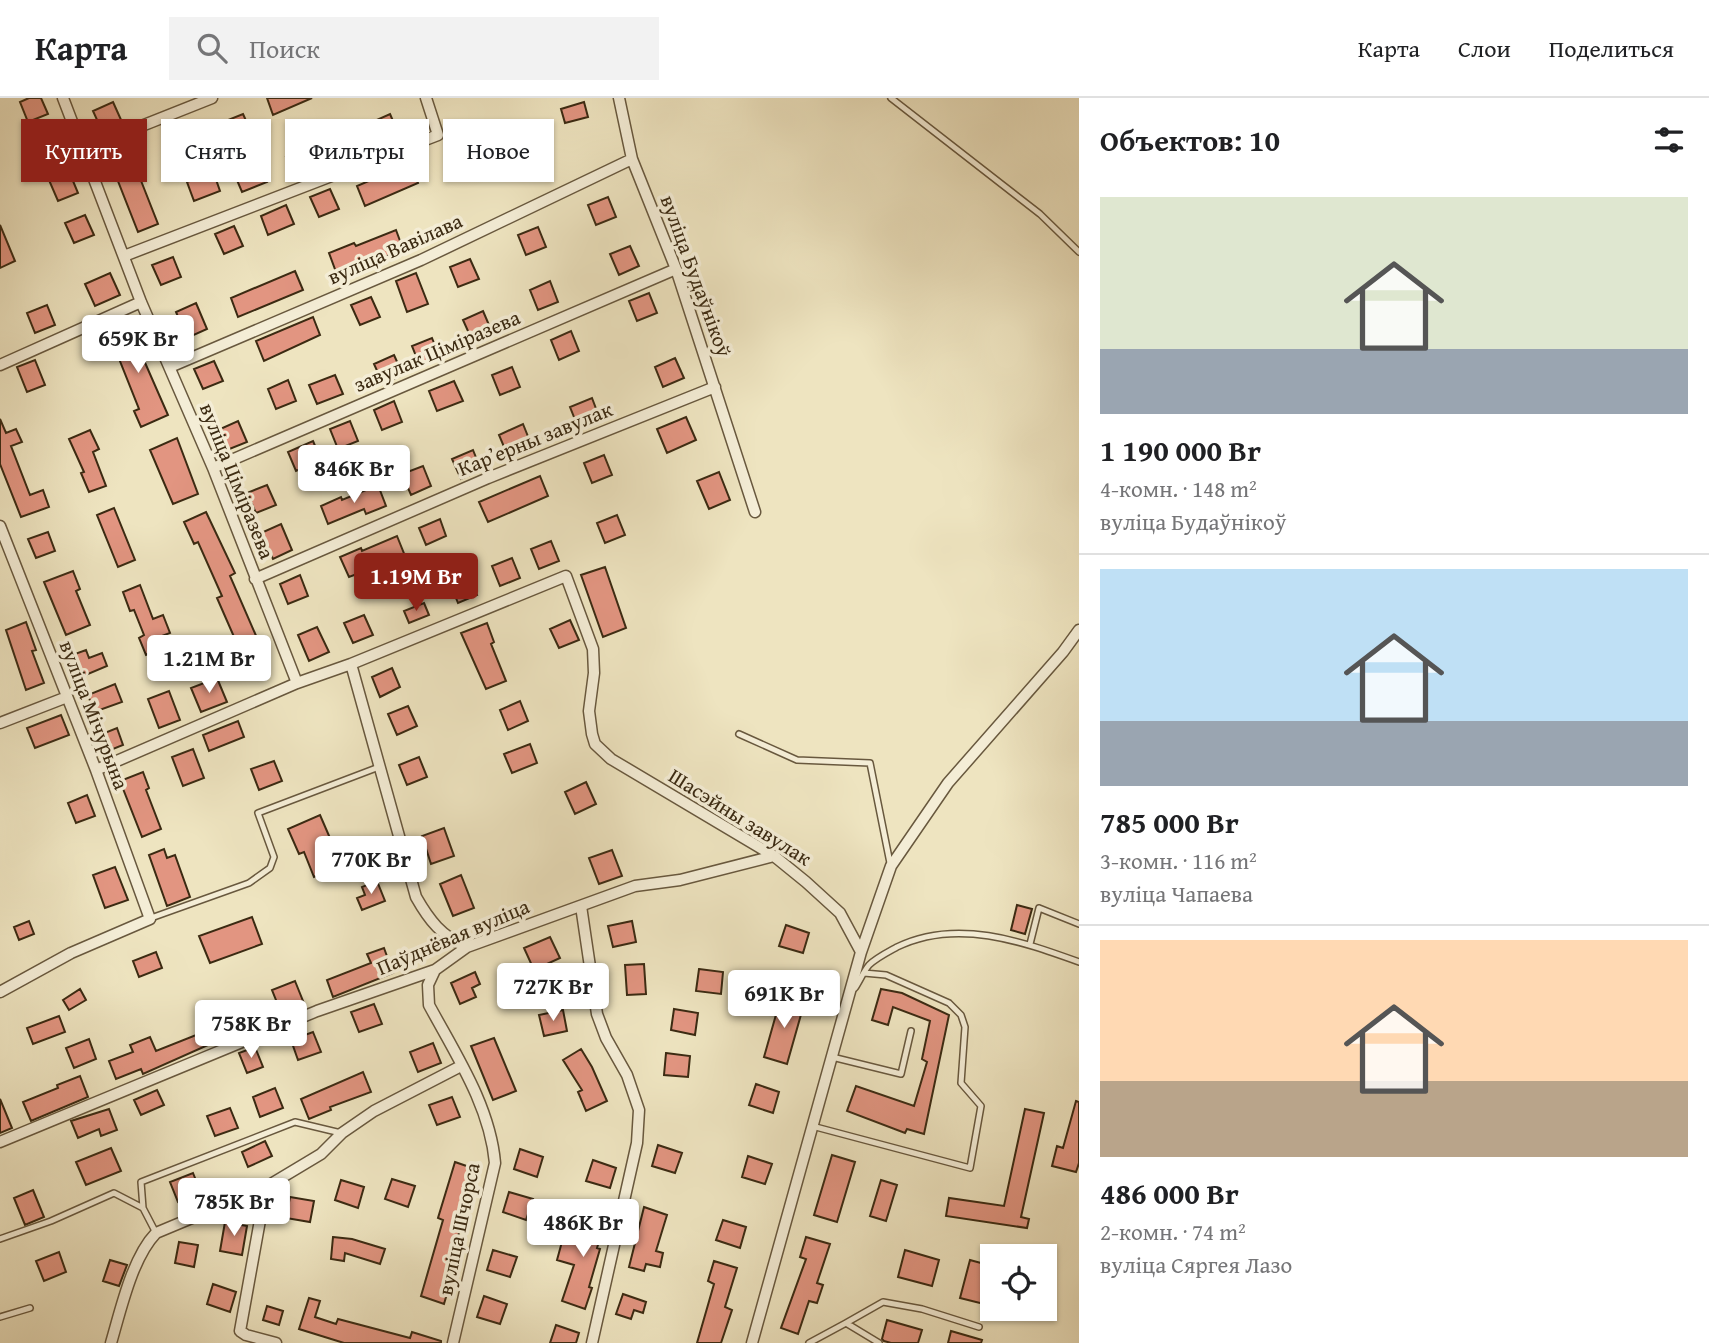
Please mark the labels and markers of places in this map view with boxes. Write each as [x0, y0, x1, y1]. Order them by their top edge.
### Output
pin: 659K Br [73, 316, 203, 375]
pin: 846K Br [289, 446, 419, 505]
pin: 1.19M Br [344, 554, 488, 613]
pin: 1.21M Br [137, 636, 281, 695]
pin: 770K Br [306, 836, 436, 896]
pin: 727K Br [488, 964, 618, 1023]
pin: 691K Br [719, 970, 849, 1030]
pin: 758K Br [186, 1000, 316, 1060]
pin: 785K Br [169, 1178, 299, 1238]
pin: 486K Br [518, 1200, 648, 1259]

